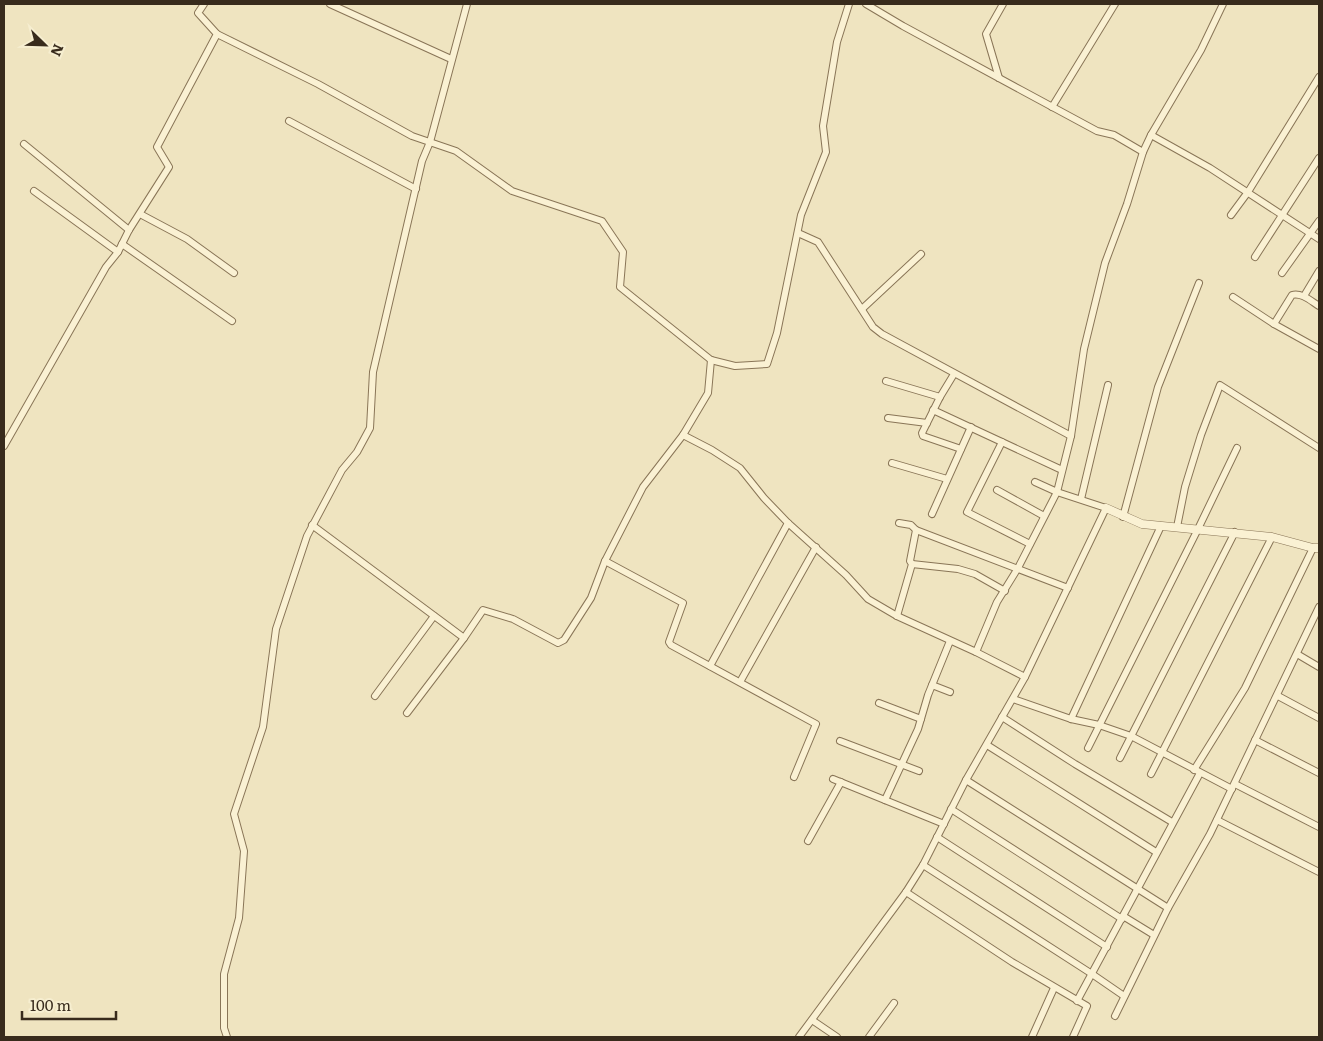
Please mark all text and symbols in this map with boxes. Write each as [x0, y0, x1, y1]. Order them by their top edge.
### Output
north arrow [20, 20, 70, 70]
text: N [46, 41, 69, 60]
scale bar [22, 988, 116, 1020]
text: 100 m [30, 993, 71, 1016]

